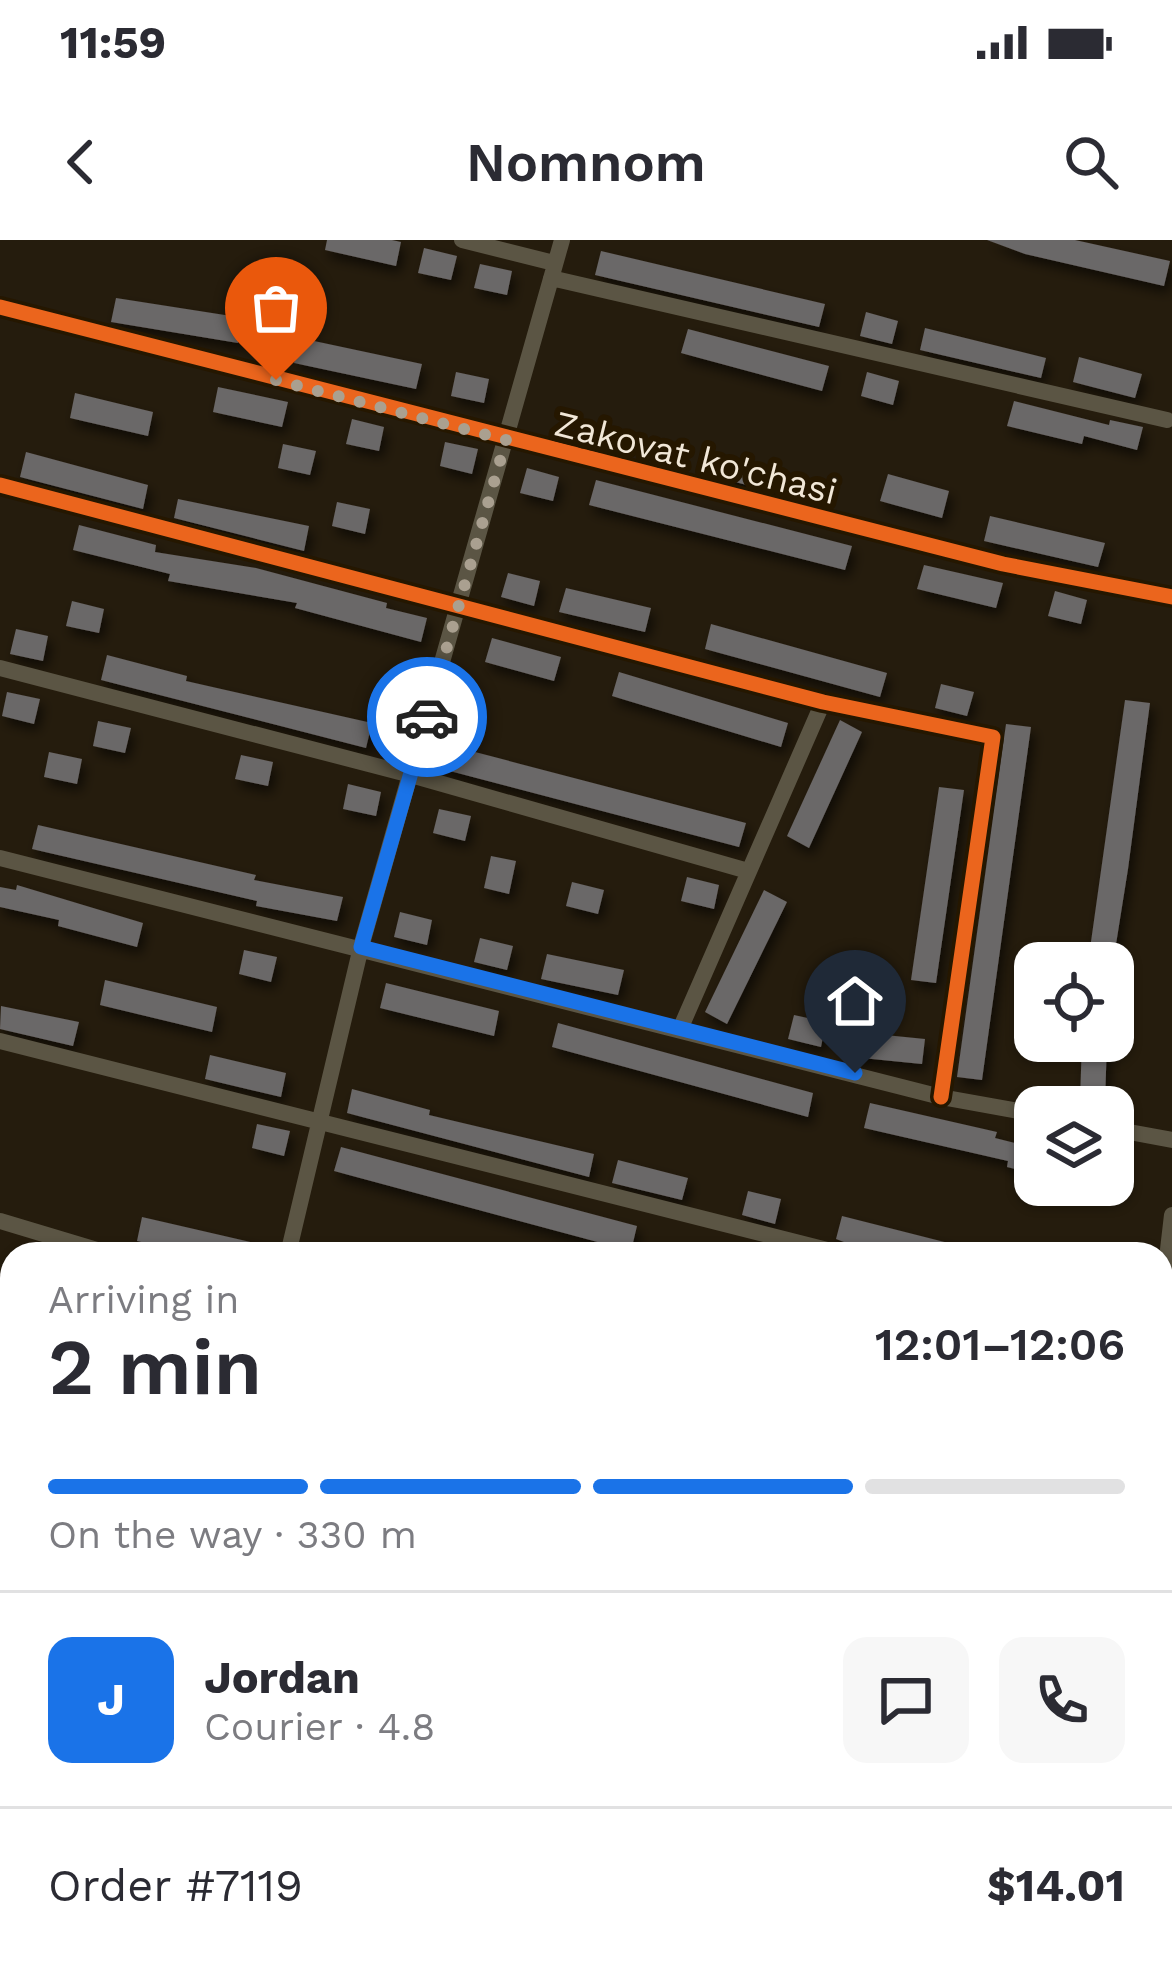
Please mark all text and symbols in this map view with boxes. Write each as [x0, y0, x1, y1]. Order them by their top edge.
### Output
text: 11:59 [60, 16, 166, 69]
icon: back [48, 129, 114, 195]
icon: search [1058, 129, 1124, 195]
text: Nomnom [466, 131, 706, 194]
pin [225, 257, 327, 380]
icon: bag [243, 275, 309, 341]
street label: Zakovat ko'chasi [550, 403, 841, 513]
courier [367, 657, 487, 777]
icon: car [394, 684, 460, 750]
map controls [1014, 942, 1134, 1206]
button: locate [1014, 942, 1134, 1062]
pin [804, 950, 906, 1073]
icon: home [822, 968, 888, 1034]
button: layers [1014, 1086, 1134, 1206]
text: Arriving in [48, 1277, 239, 1322]
text: 12:01–12:06 [875, 1318, 1125, 1371]
text: 2 min [48, 1321, 262, 1413]
text: On the way · 330 m [48, 1512, 417, 1557]
button: chat [843, 1637, 969, 1763]
button: phone [999, 1637, 1125, 1763]
text: Jordan [204, 1651, 360, 1704]
text: J [97, 1673, 125, 1726]
text: Courier · 4.8 [204, 1704, 435, 1749]
text: Order #7119 [48, 1859, 303, 1912]
text: $14.01 [987, 1859, 1125, 1912]

